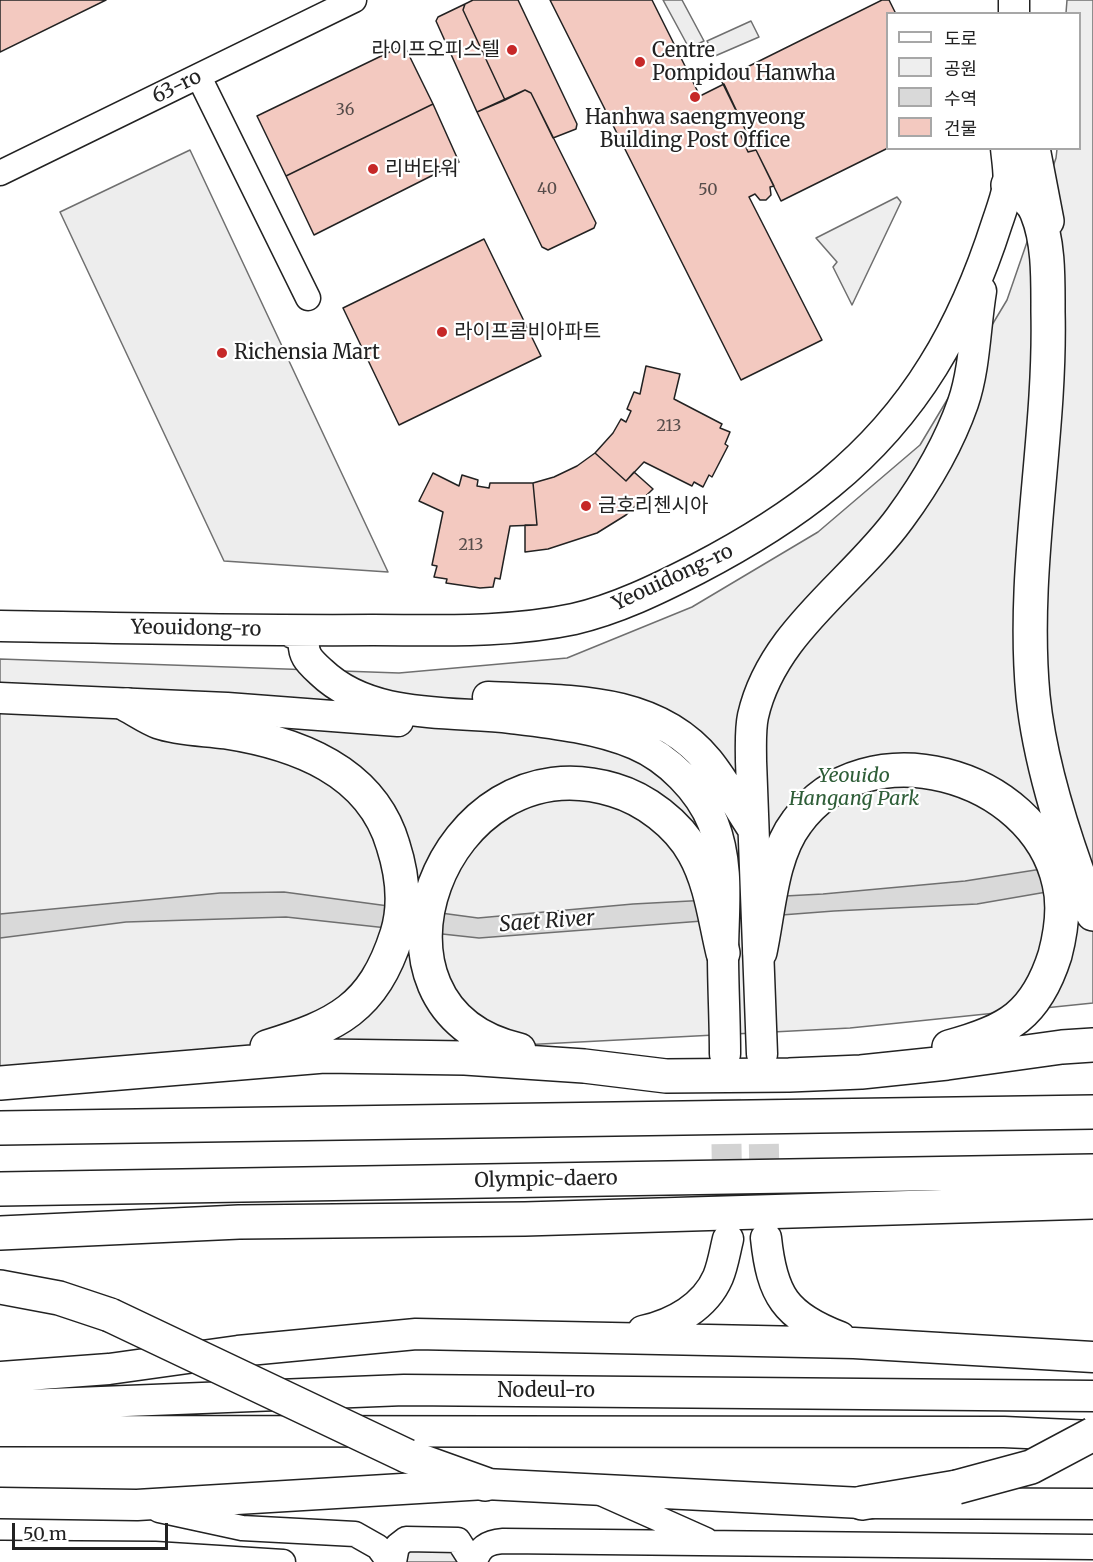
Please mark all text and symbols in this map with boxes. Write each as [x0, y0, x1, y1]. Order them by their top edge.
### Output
legend [886, 12, 1081, 150]
text: 도로 [944, 27, 977, 50]
place label: 라이프오피스텔 [371, 38, 500, 62]
place label: Centre Pompidou Hanwha [652, 39, 836, 86]
marker: 라이프오피스텔 [505, 43, 519, 57]
marker: Centre Pompidou Hanwha [633, 55, 647, 69]
text: 공원 [944, 57, 977, 80]
street label: 63-ro [149, 65, 205, 109]
text: 수역 [944, 87, 977, 110]
marker: Hanhwa saengmyeong Building Post Office [688, 90, 702, 104]
house number: 36 [336, 100, 354, 120]
place label: Hanhwa saengmyeong Building Post Office [585, 106, 805, 153]
text: 건물 [944, 117, 977, 140]
place label: 리버타워 [385, 157, 459, 181]
marker: 리버타워 [366, 162, 380, 176]
house number: 40 [537, 179, 557, 199]
house number: 50 [698, 180, 718, 200]
place label: 라이프콤비아파트 [454, 320, 601, 344]
marker: 라이프콤비아파트 [435, 325, 449, 339]
place label: Richensia Mart [234, 341, 380, 365]
marker: Richensia Mart [215, 346, 229, 360]
house number: 213 [657, 416, 681, 436]
place label: 금호리첸시아 [598, 494, 708, 518]
marker: 금호리첸시아 [579, 499, 593, 513]
house number: 213 [459, 535, 483, 555]
street label: Yeouidong-ro [609, 540, 737, 616]
street label: Yeouidong-ro [131, 616, 261, 642]
park label: Yeouido Hangang Park [789, 764, 919, 811]
water label: Saet River [499, 906, 595, 938]
street label: Olympic-daero [474, 1167, 618, 1193]
street label: Nodeul-ro [497, 1379, 595, 1403]
scale bar [15, 1511, 171, 1549]
text: 50 m [23, 1522, 67, 1545]

